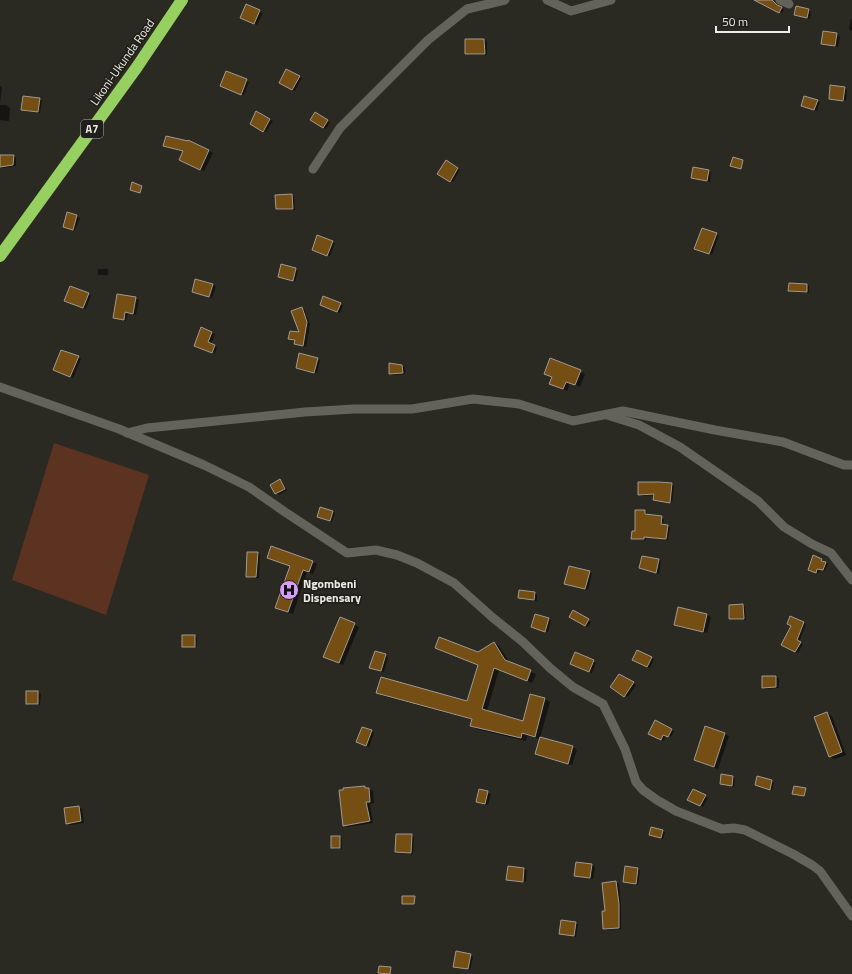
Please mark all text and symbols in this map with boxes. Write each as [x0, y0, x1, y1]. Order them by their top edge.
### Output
scale bar [716, 8, 789, 34]
text: 50 m [722, 12, 748, 31]
street label: Likoni-Ukunda Road [85, 15, 159, 109]
road number: A7 [81, 120, 103, 138]
place label: Ngombeni Dispensary [303, 574, 361, 607]
hospital icon: Ngombeni Dispensary [278, 579, 300, 601]

